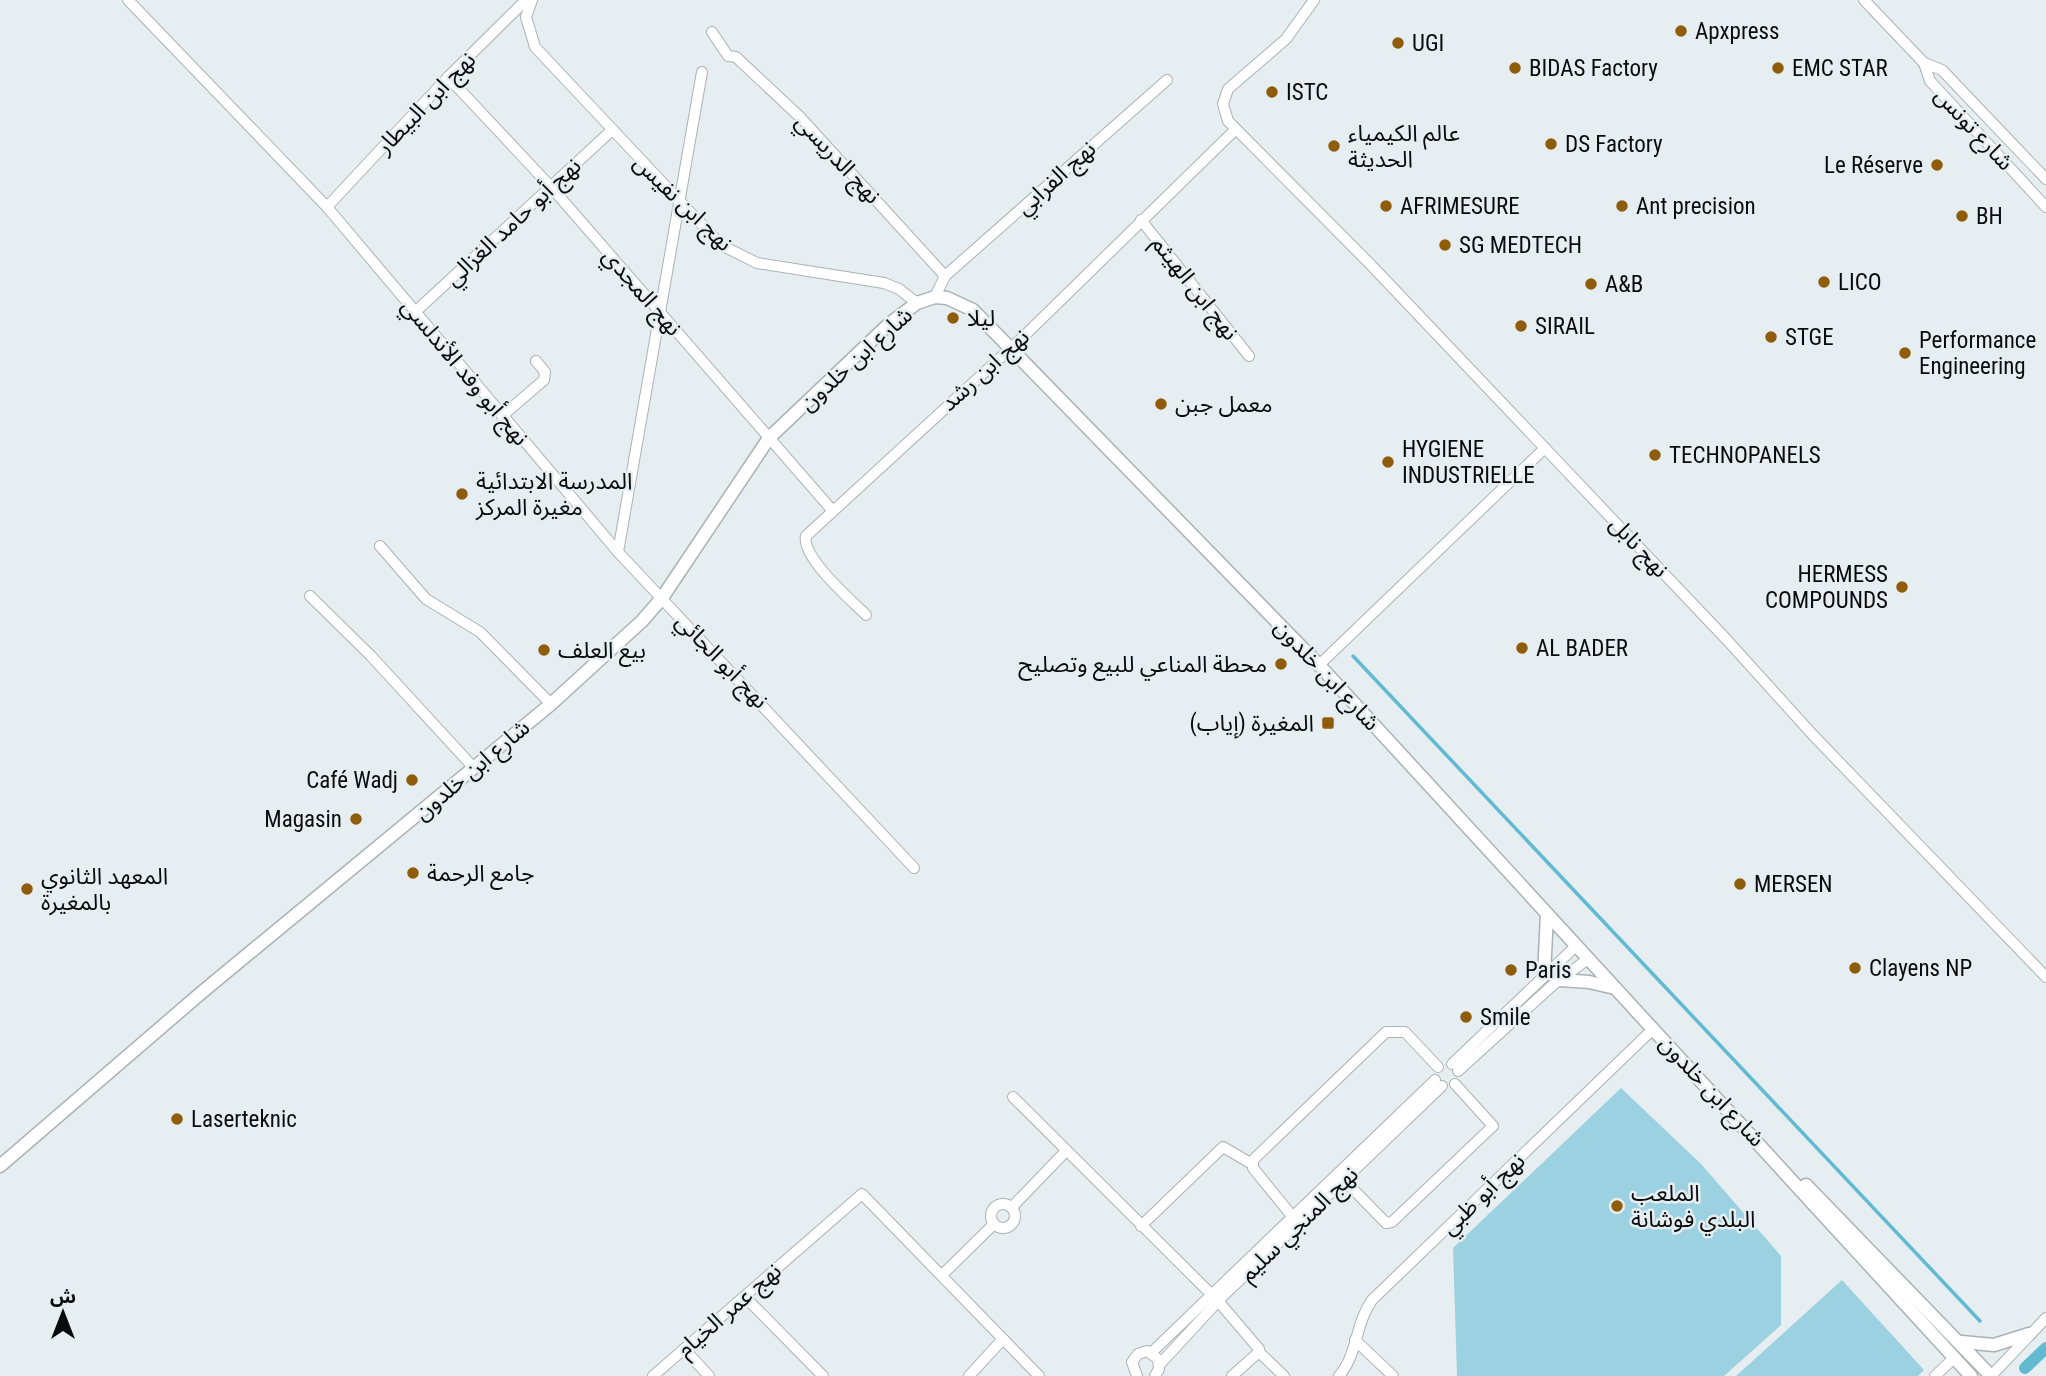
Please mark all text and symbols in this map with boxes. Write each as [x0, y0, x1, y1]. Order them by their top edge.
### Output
place label: Apxpress [1695, 18, 1779, 45]
marker: Apxpress [1673, 23, 1689, 39]
place label: UGI [1412, 30, 1444, 57]
marker: UGI [1390, 35, 1406, 51]
street label: نهج ابن البيطار [370, 46, 483, 162]
place label: BIDAS Factory [1529, 55, 1658, 82]
place label: EMC STAR [1792, 55, 1888, 82]
marker: BIDAS Factory [1507, 60, 1523, 76]
marker: EMC STAR [1770, 60, 1786, 76]
place label: ISTC [1286, 79, 1328, 106]
street label: شارع تونس [1927, 82, 2019, 178]
marker: ISTC [1264, 84, 1280, 100]
street label: نهج الدريسي [787, 109, 886, 212]
place label: عالم الكيمياء الحديثة [1348, 120, 1460, 173]
place label: DS Factory [1565, 131, 1663, 158]
street label: نهج الفرابي [1011, 135, 1104, 223]
marker: DS Factory [1543, 136, 1559, 152]
marker: عالم الكيمياء الحديثة [1326, 138, 1342, 154]
street label: نهج ابن نفيس [626, 149, 738, 259]
street label: نهج أبو حامد الغزالي [439, 151, 589, 294]
place label: Le Réserve [1824, 152, 1923, 179]
marker: Le Réserve [1929, 157, 1945, 173]
place label: AFRIMESURE [1400, 193, 1520, 220]
place label: Ant precision [1636, 193, 1756, 220]
marker: AFRIMESURE [1378, 198, 1394, 214]
marker: Ant precision [1614, 198, 1630, 214]
place label: BH [1976, 203, 2003, 230]
marker: BH [1954, 208, 1970, 224]
street label: نهج ابن الهيثم [1144, 230, 1244, 347]
place label: SG MEDTECH [1459, 232, 1582, 259]
marker: SG MEDTECH [1437, 237, 1453, 253]
street label: نهج المجدي [594, 243, 687, 343]
place label: LICO [1838, 269, 1882, 296]
place label: A&B [1605, 271, 1643, 298]
marker: LICO [1816, 274, 1832, 290]
marker: A&B [1583, 276, 1599, 292]
street label: نهج أبو وفد الأندلسي [393, 292, 535, 453]
street label: شارع ابن خلدون [794, 301, 920, 419]
place label: ليلا [967, 305, 995, 332]
marker: ليلا [945, 310, 961, 326]
place label: SIRAIL [1535, 313, 1595, 340]
marker: SIRAIL [1513, 318, 1529, 334]
street label: نهج ابن رشد [935, 323, 1037, 419]
place label: STGE [1785, 324, 1834, 351]
place label: Performance Engineering [1919, 327, 2036, 380]
marker: STGE [1763, 329, 1779, 345]
marker: Performance Engineering [1897, 345, 1913, 361]
place label: معمل جبن [1175, 391, 1273, 418]
marker: معمل جبن [1153, 396, 1169, 412]
place label: HYGIENE INDUSTRIELLE [1402, 436, 1535, 489]
place label: TECHNOPANELS [1669, 442, 1821, 469]
marker: TECHNOPANELS [1647, 447, 1663, 463]
marker: HYGIENE INDUSTRIELLE [1380, 454, 1396, 470]
place label: المدرسة الابتدائية مغيرة المركز [475, 468, 633, 521]
marker: المدرسة الابتدائية مغيرة المركز [454, 486, 470, 502]
street label: نهج نابل [1602, 511, 1674, 585]
place label: HERMESS COMPOUNDS [1765, 561, 1888, 614]
marker: HERMESS COMPOUNDS [1894, 579, 1910, 595]
street label: نهج أبو الجائي [668, 607, 775, 716]
street label: شارع ابن خلدون [1266, 614, 1385, 738]
place label: AL BADER [1536, 635, 1628, 662]
place label: بيع العلف [558, 637, 646, 667]
marker: AL BADER [1514, 640, 1530, 656]
marker: بيع العلف [536, 642, 552, 658]
place label: محطة المناعي للبيع وتصليح [1018, 651, 1267, 681]
marker: محطة المناعي للبيع وتصليح [1273, 656, 1289, 672]
place label: المغيرة (إياب) [1190, 710, 1314, 739]
street label: شارع ابن خلدون [409, 714, 537, 828]
marker: المغيرة (إياب) [1320, 715, 1336, 731]
place label: Café Wadj [306, 767, 398, 794]
marker: Café Wadj [404, 772, 420, 788]
place label: Magasin [264, 806, 342, 833]
marker: Magasin [348, 811, 364, 827]
place label: جامع الرحمة [427, 860, 534, 890]
place label: المعهد الثانوي بالمغيرة [41, 863, 168, 916]
marker: جامع الرحمة [405, 865, 421, 881]
place label: MERSEN [1754, 871, 1833, 898]
marker: MERSEN [1732, 876, 1748, 892]
marker: المعهد الثانوي بالمغيرة [19, 881, 35, 897]
place label: Clayens NP [1869, 955, 1972, 982]
place label: Paris [1525, 957, 1571, 984]
marker: Clayens NP [1847, 960, 1863, 976]
marker: Paris [1503, 962, 1519, 978]
place label: Smile [1480, 1004, 1531, 1031]
marker: Smile [1458, 1009, 1474, 1025]
street label: شارع ابن خلدون [1651, 1030, 1770, 1154]
place label: Laserteknic [191, 1106, 297, 1133]
marker: Laserteknic [169, 1111, 185, 1127]
street label: نهج أبو ظبي [1435, 1147, 1533, 1243]
street label: نهج المنجي سليم [1234, 1161, 1366, 1290]
place label: الملعب البلدي فوشانة [1631, 1180, 1755, 1236]
marker: الملعب البلدي فوشانة [1609, 1198, 1625, 1214]
street label: نهج عمر الخيام [671, 1257, 789, 1366]
north arrow [28, 1278, 98, 1348]
text: ش [50, 1285, 76, 1308]

